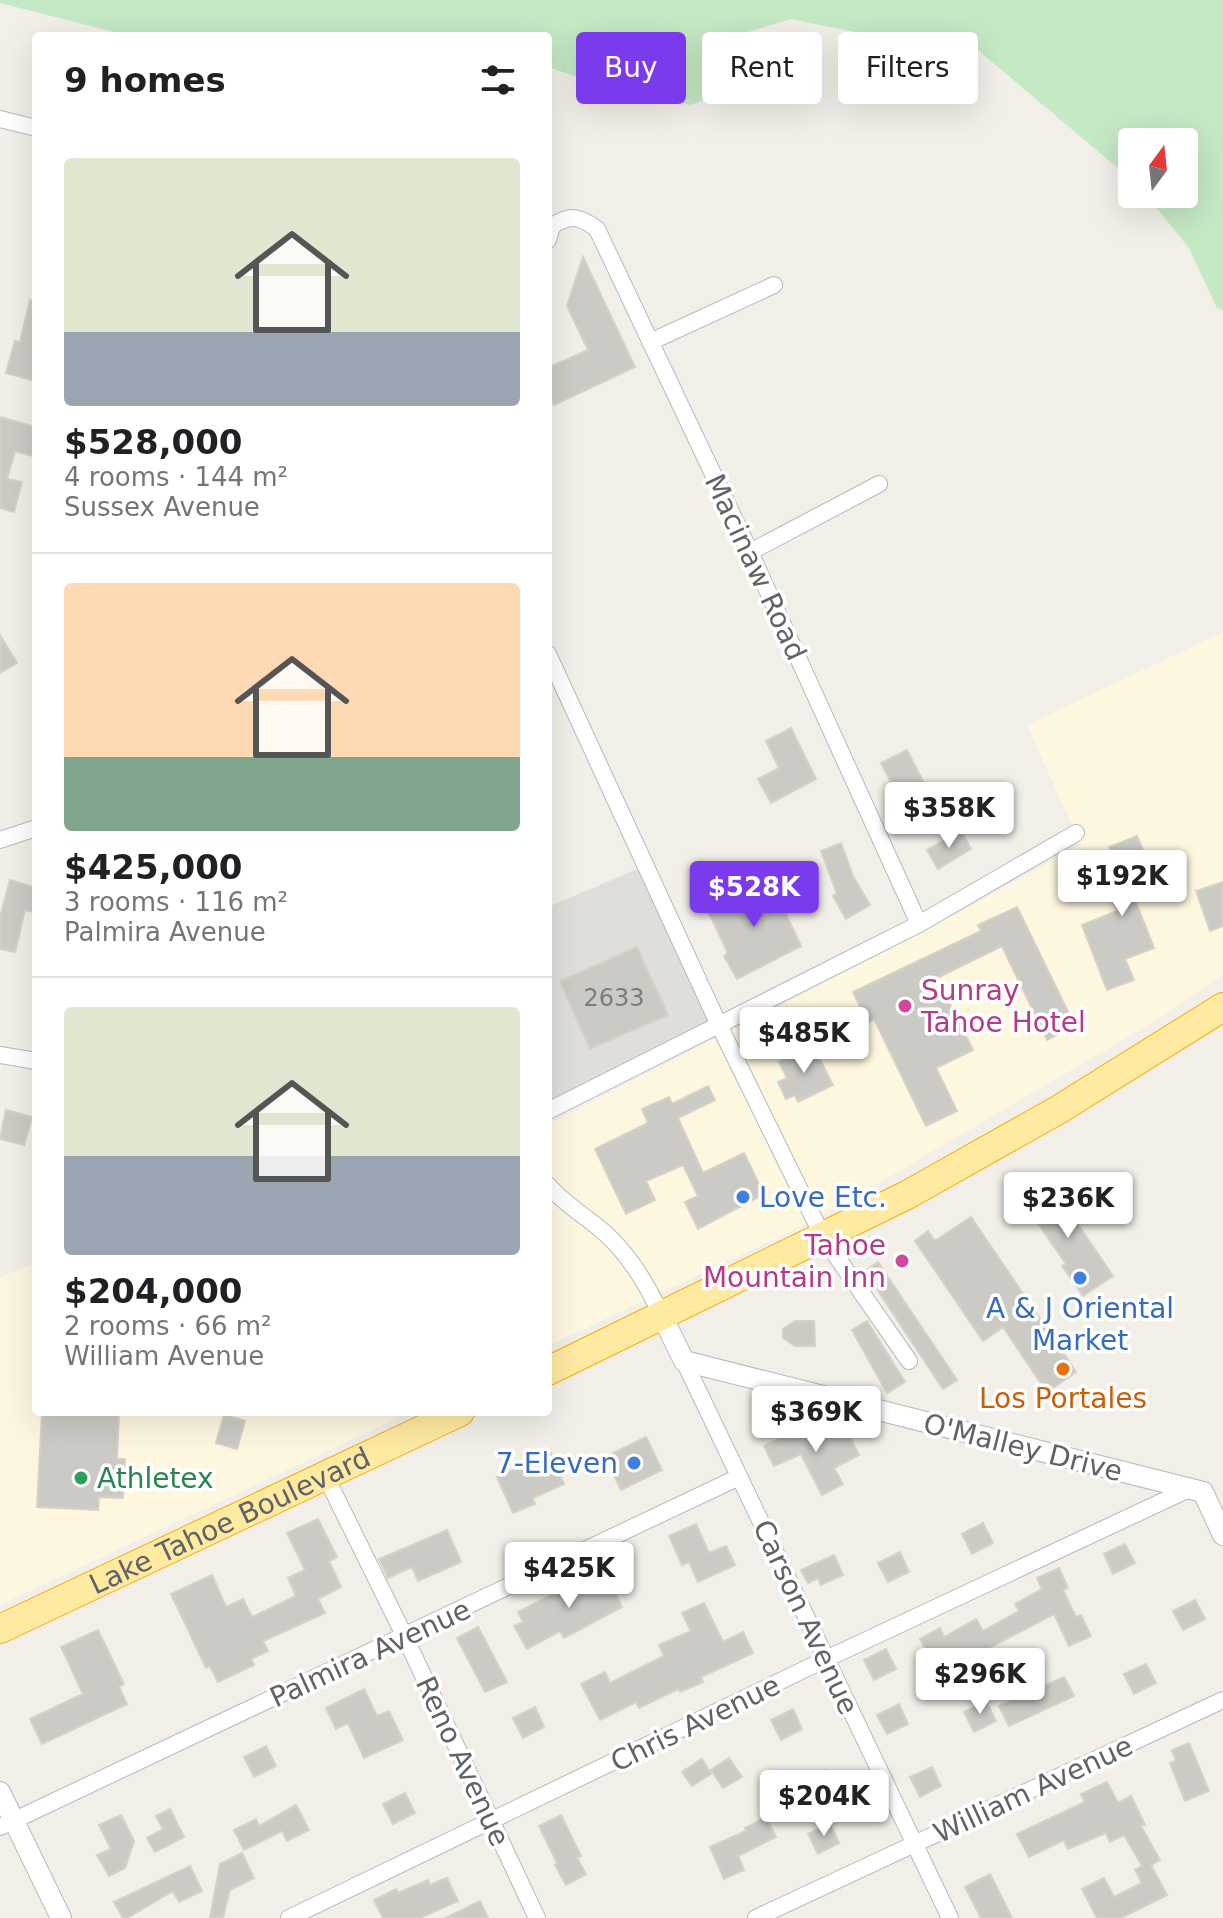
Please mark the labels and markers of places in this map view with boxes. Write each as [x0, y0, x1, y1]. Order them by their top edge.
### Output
pin: $358K [893, 782, 1005, 850]
pin: $192K [1066, 850, 1178, 918]
pin: $528K [698, 861, 810, 929]
place label: Sunray Tahoe Hotel [920, 974, 1086, 1039]
marker: Sunray Tahoe Hotel [896, 997, 914, 1015]
pin: $485K [748, 1007, 860, 1075]
pin: $236K [1012, 1172, 1124, 1240]
place label: Love Etc. [759, 1181, 887, 1214]
marker: Love Etc. [734, 1188, 752, 1206]
place label: Tahoe Mountain Inn [703, 1229, 886, 1294]
marker: Tahoe Mountain Inn [893, 1252, 911, 1270]
marker: A & J Oriental Market [1071, 1269, 1089, 1287]
place label: A & J Oriental Market [986, 1292, 1174, 1357]
marker: Los Portales [1054, 1360, 1072, 1378]
place label: Los Portales [979, 1382, 1147, 1415]
pin: $369K [760, 1386, 872, 1454]
place label: 7-Eleven [496, 1447, 618, 1480]
marker: 7-Eleven [625, 1454, 643, 1472]
place label: Athletex [97, 1462, 214, 1495]
marker: Athletex [72, 1469, 90, 1487]
pin: $425K [513, 1542, 625, 1610]
pin: $296K [924, 1648, 1036, 1716]
pin: $204K [768, 1770, 880, 1838]

